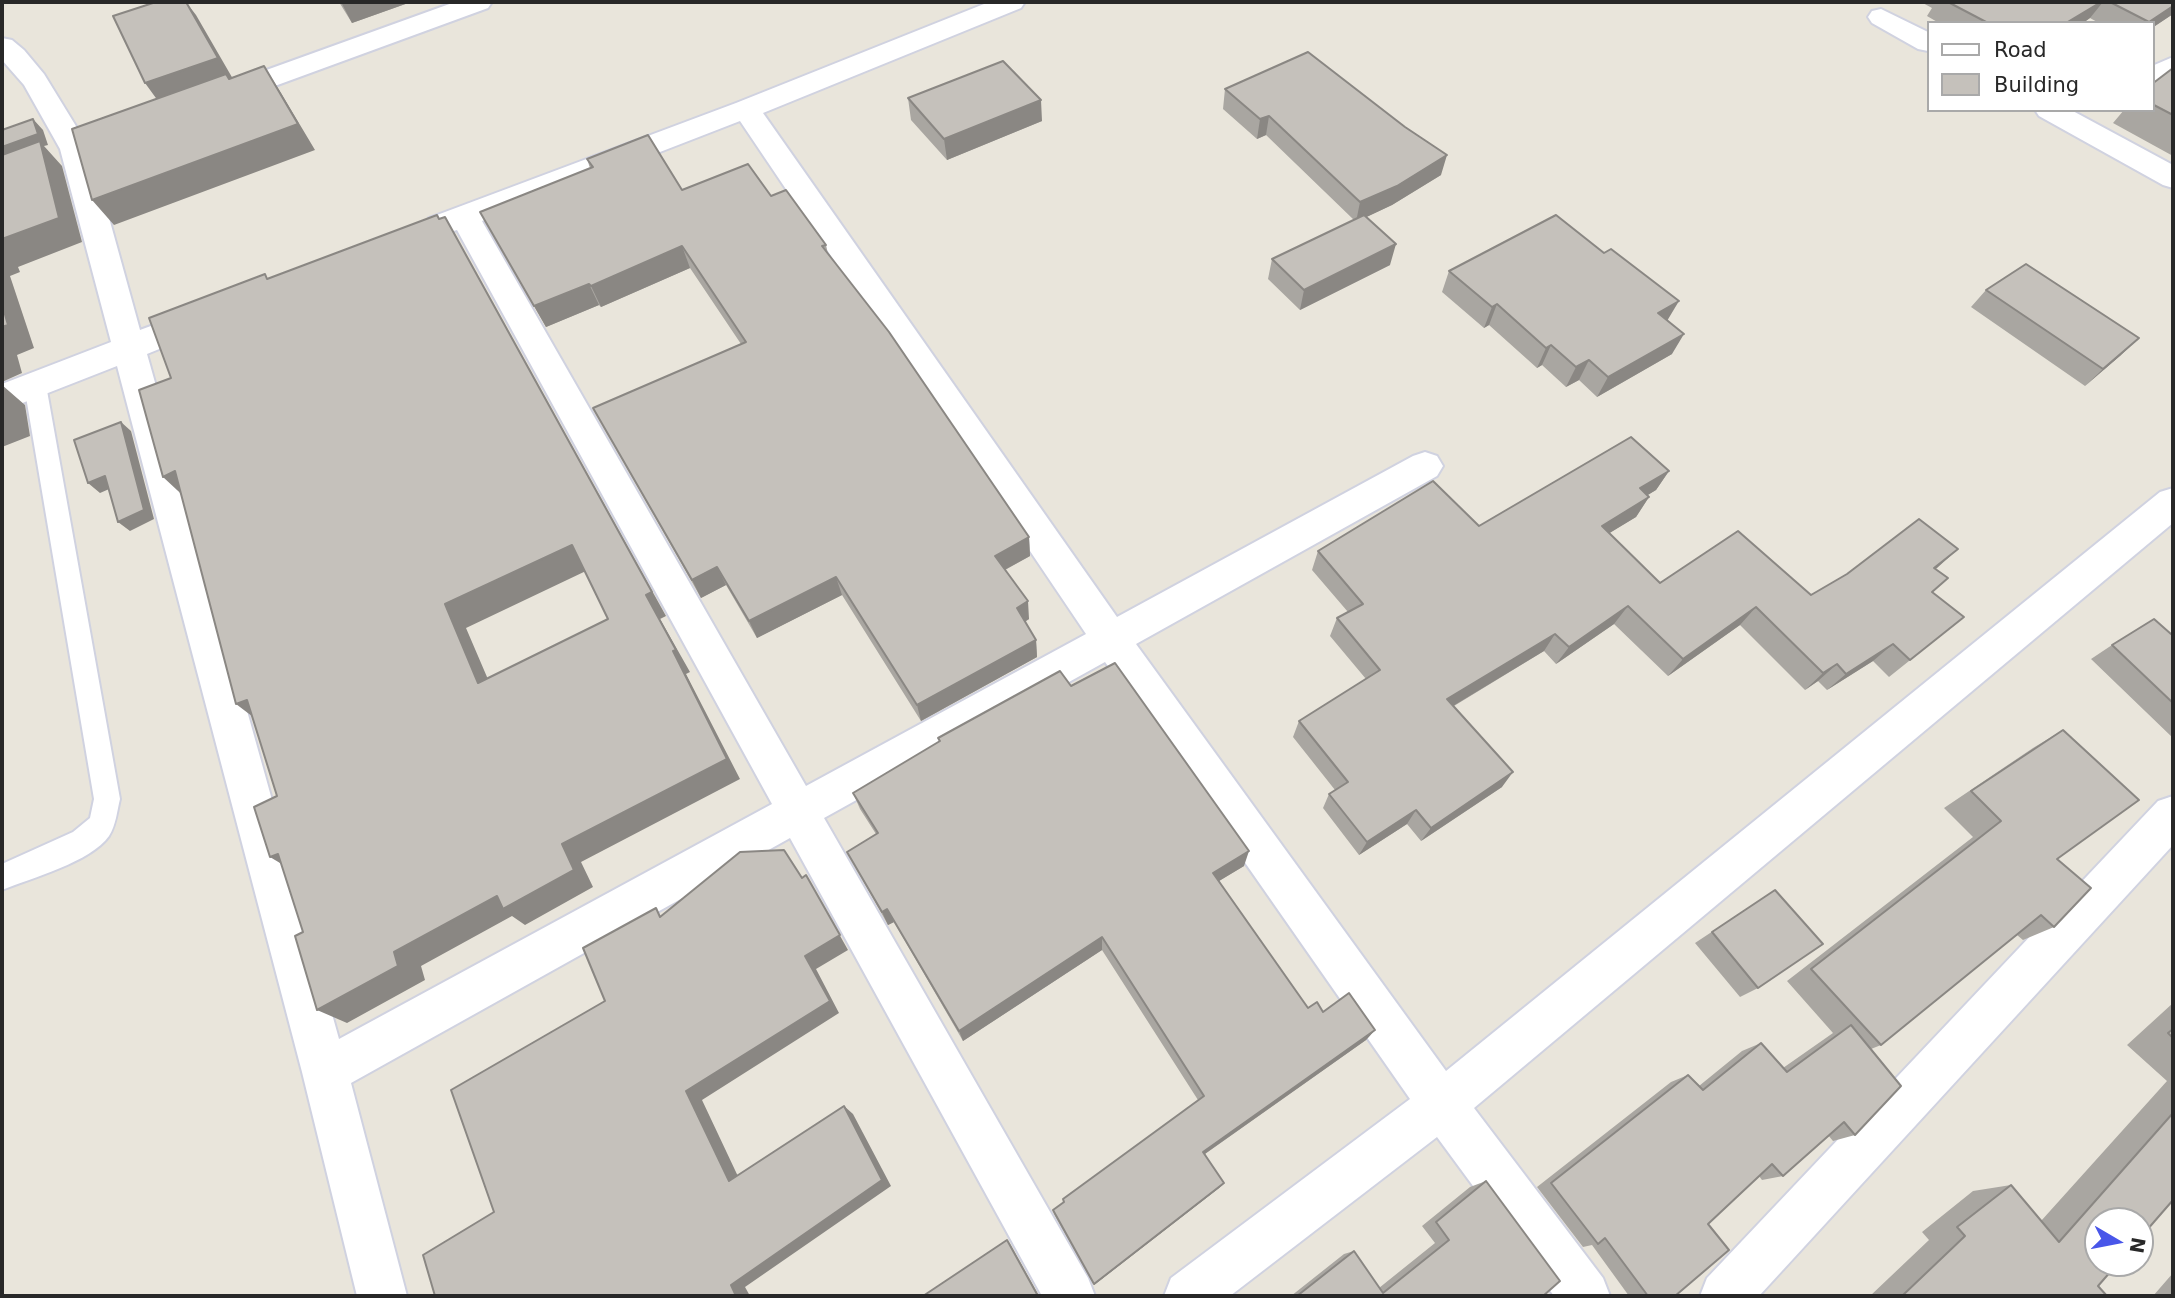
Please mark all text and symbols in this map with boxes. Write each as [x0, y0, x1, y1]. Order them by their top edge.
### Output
legend [1926, 21, 2154, 112]
text: Road [1994, 38, 2047, 62]
text: Building [1994, 73, 2079, 97]
north arrow [2084, 1207, 2154, 1277]
text: N [2125, 1236, 2150, 1255]

